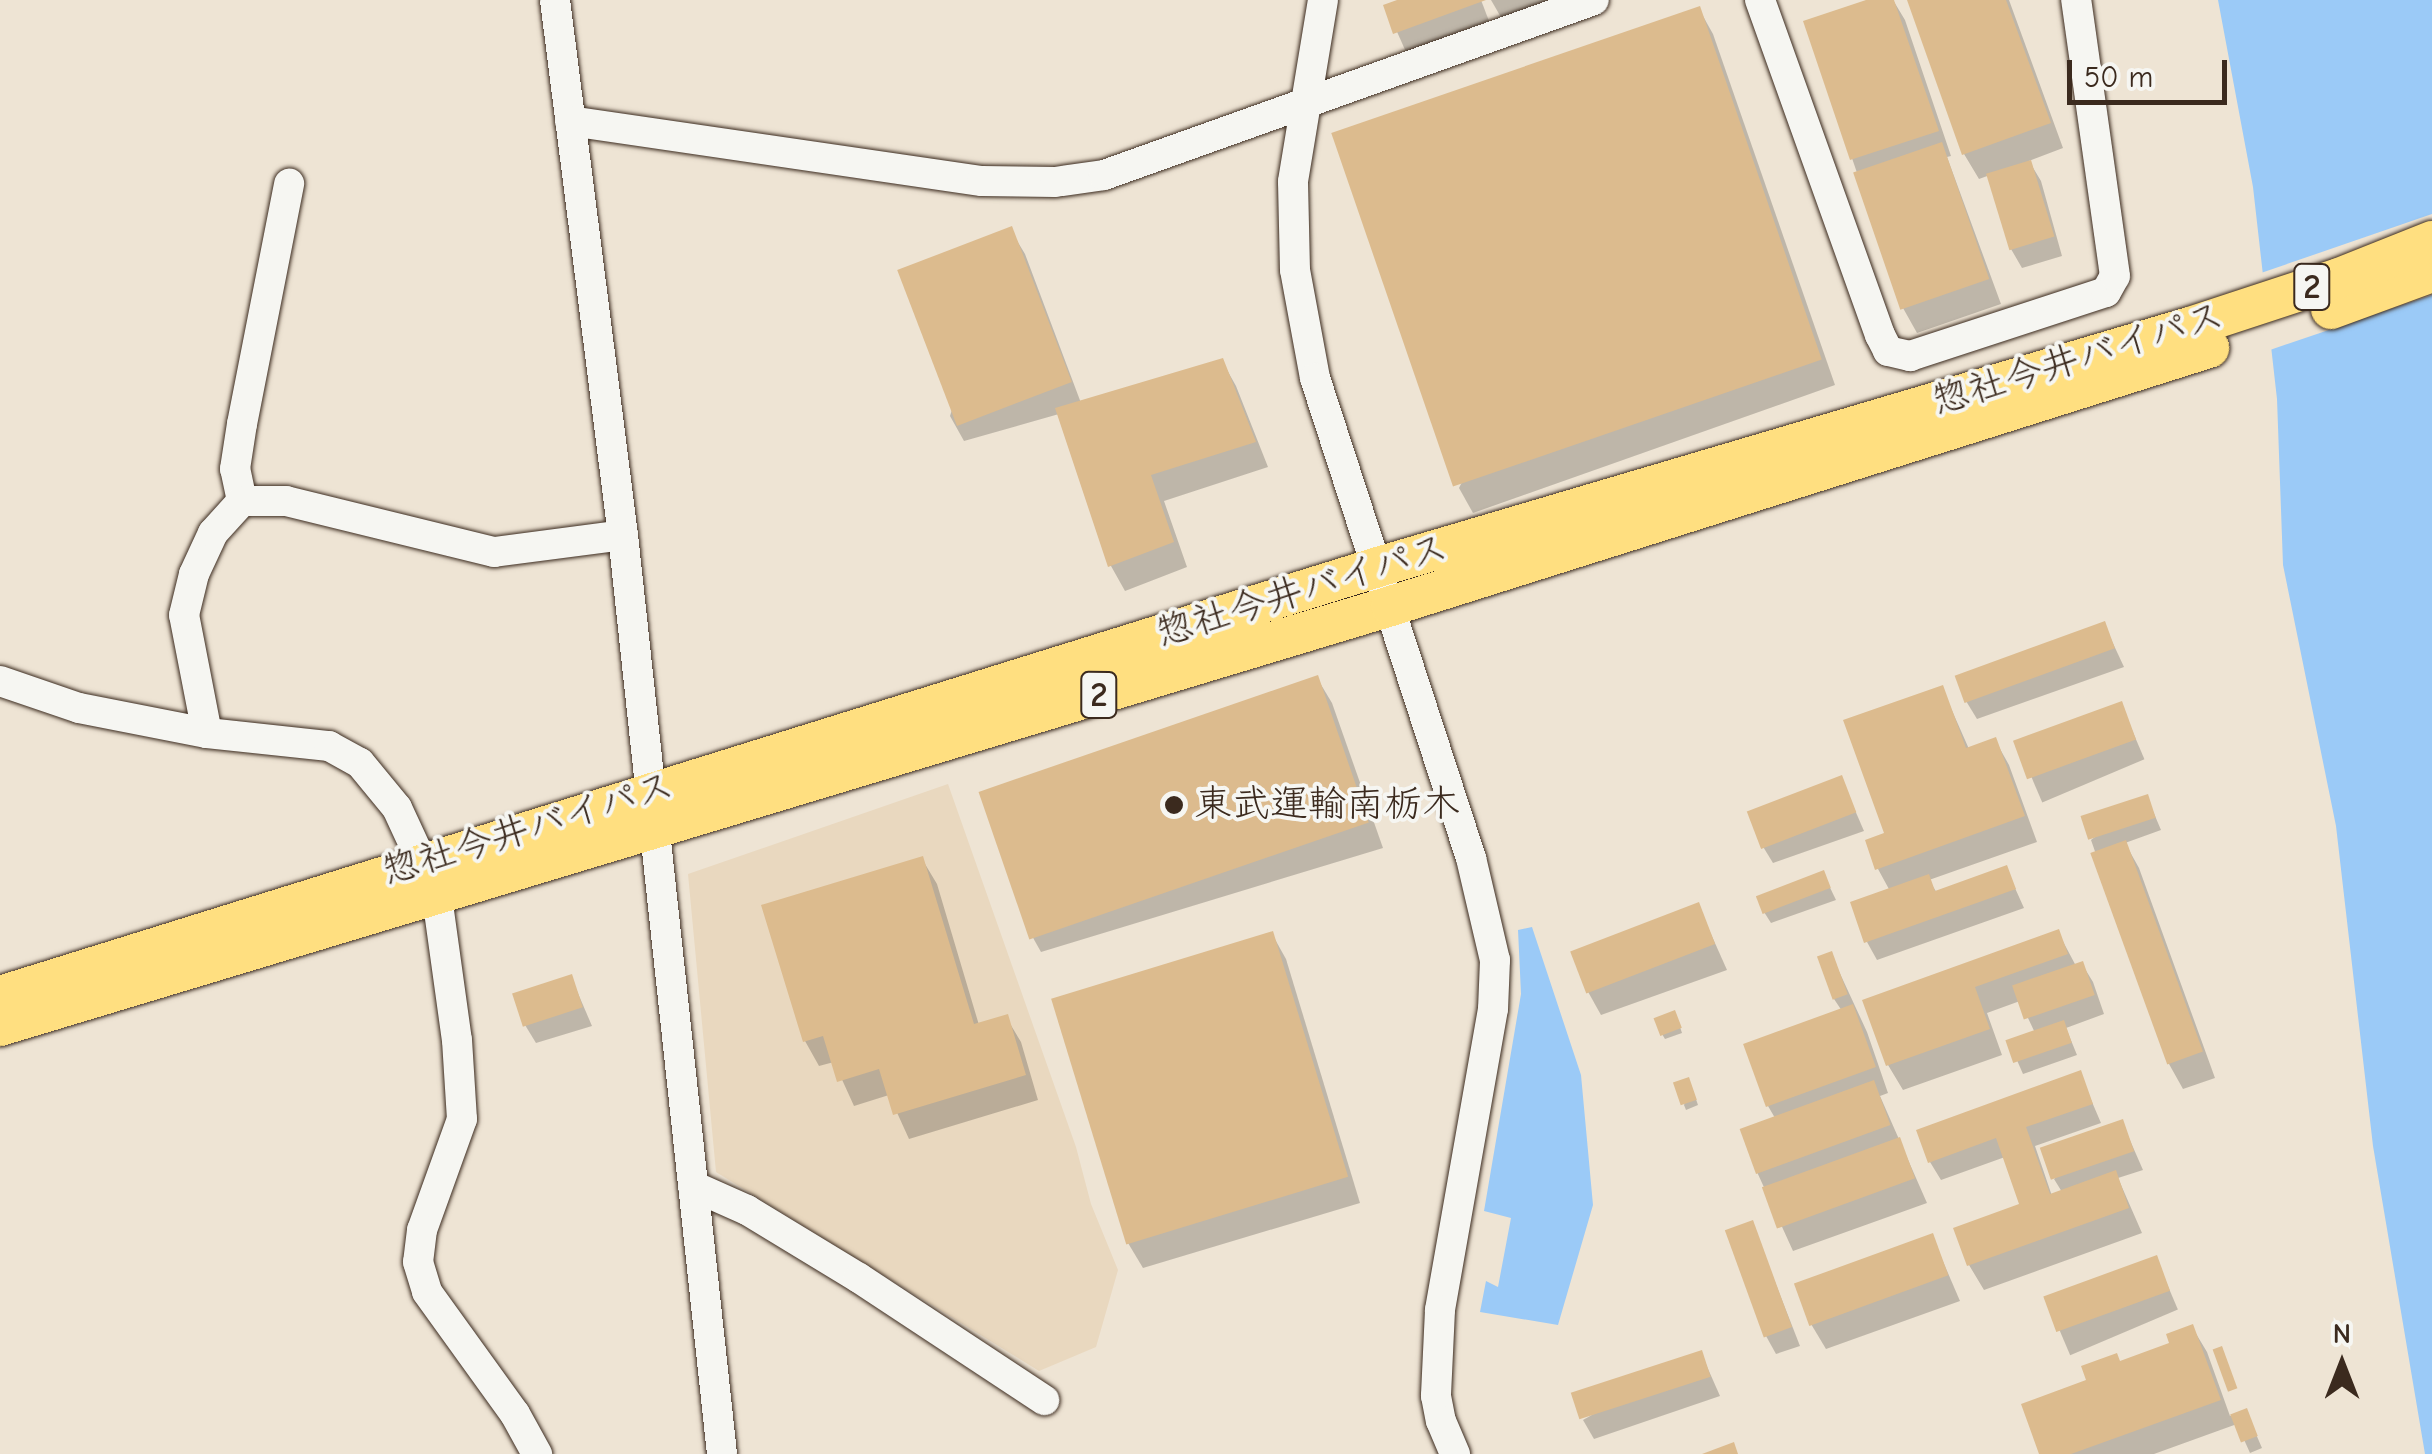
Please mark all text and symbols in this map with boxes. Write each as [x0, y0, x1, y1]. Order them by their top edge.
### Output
scale bar [2072, 40, 2232, 102]
text: 50 m [2084, 60, 2153, 95]
road number: 2 [2292, 257, 2332, 317]
street label: 惣社今井バイパス [1926, 293, 2230, 425]
street label: 惣社今井バイパス [1150, 525, 1454, 657]
road number: 2 [1079, 665, 1119, 725]
street label: 惣社今井バイパス [376, 763, 680, 895]
place label: 東武運輸南栃木 [1194, 782, 1460, 828]
marker: 東武運輸南栃木 [1163, 794, 1185, 816]
north arrow [2292, 1314, 2392, 1414]
text: N [2333, 1318, 2351, 1350]

